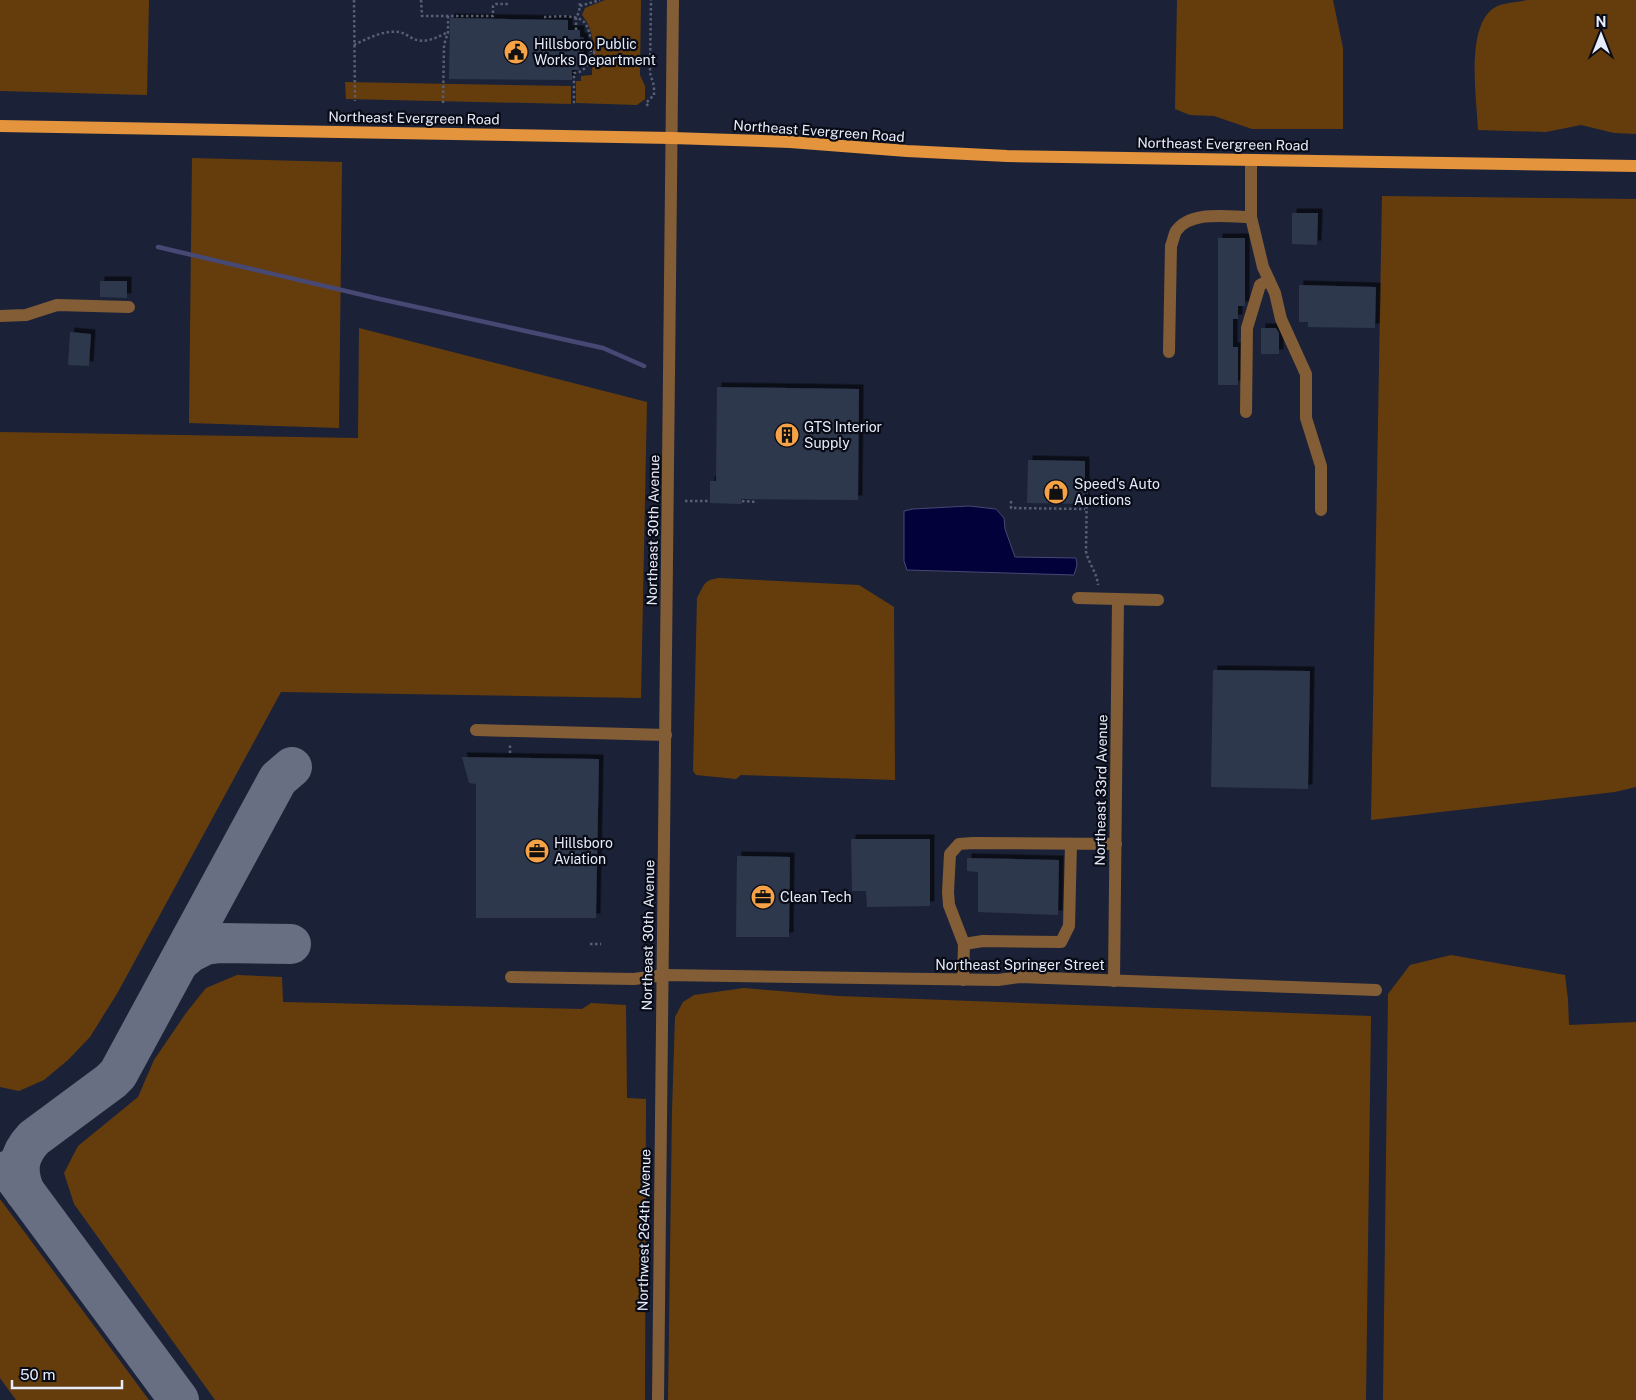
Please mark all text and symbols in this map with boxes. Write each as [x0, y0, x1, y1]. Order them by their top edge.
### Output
north arrow [1576, 10, 1626, 60]
text: N [1596, 14, 1606, 30]
place label: Hillsboro Public Works Department [534, 36, 656, 68]
public building icon: Hillsboro Public Works Department [503, 39, 529, 65]
street label: Northeast Evergreen Road [328, 109, 500, 127]
street label: Northeast Evergreen Road [733, 117, 905, 145]
street label: Northeast Evergreen Road [1137, 135, 1309, 153]
place label: GTS Interior Supply [804, 419, 882, 451]
building icon: GTS Interior Supply [774, 422, 800, 448]
street label: Northeast 30th Avenue [644, 454, 662, 606]
place label: Speed's Auto Auctions [1074, 476, 1160, 508]
shop icon: Speed's Auto Auctions [1043, 479, 1069, 505]
street label: Northeast 33rd Avenue [1092, 714, 1110, 866]
place label: Hillsboro Aviation [554, 835, 613, 867]
office icon: Hillsboro Aviation [524, 838, 550, 864]
street label: Northeast 30th Avenue [639, 859, 657, 1011]
office icon: Clean Tech [750, 884, 776, 910]
place label: Clean Tech [780, 889, 851, 905]
street label: Northeast Springer Street [935, 957, 1105, 973]
street label: Northwest 264th Avenue [635, 1149, 653, 1311]
scale bar [12, 1358, 122, 1390]
text: 50 m [20, 1366, 55, 1383]

